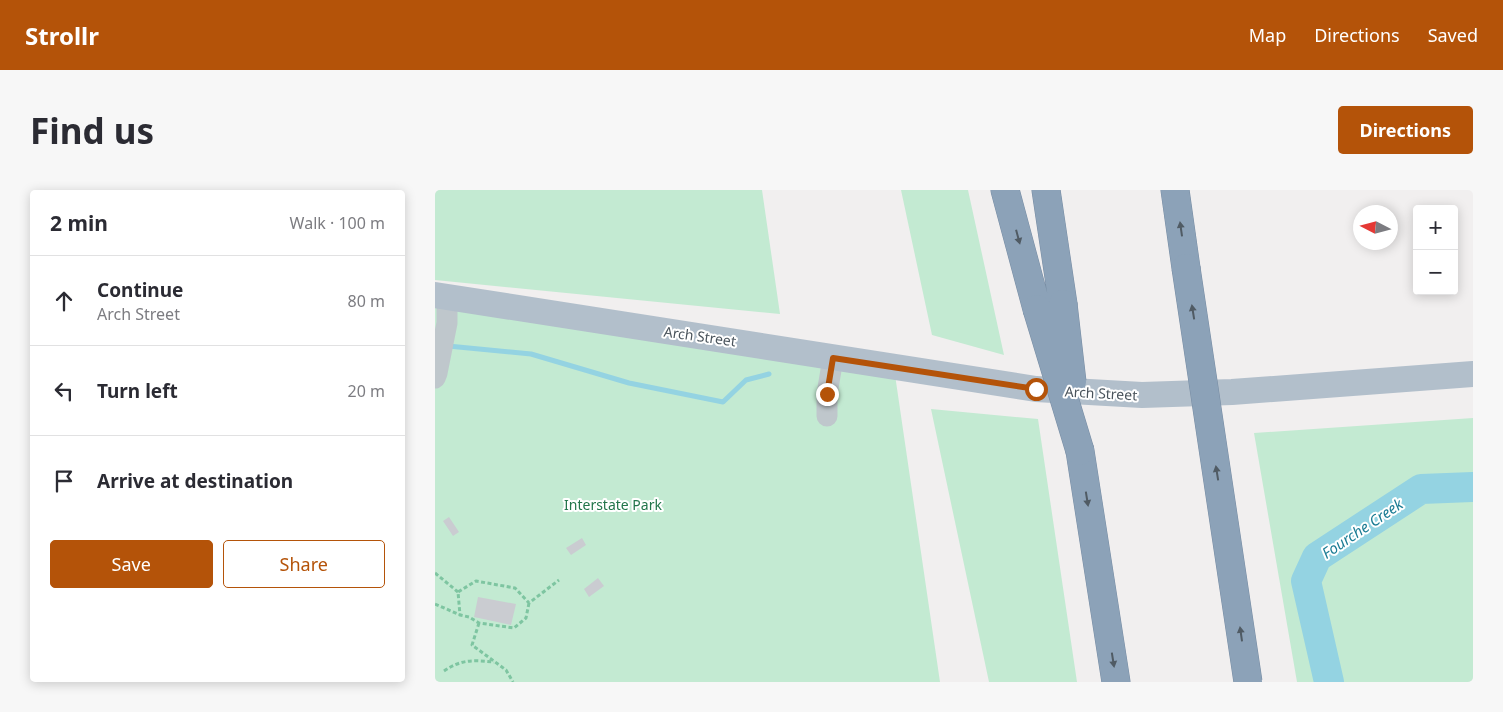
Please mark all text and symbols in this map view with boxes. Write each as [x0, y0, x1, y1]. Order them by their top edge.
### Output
text: Strollr [25, 19, 99, 52]
text: Map [1249, 23, 1286, 47]
text: Directions [1314, 23, 1400, 47]
text: Saved [1428, 23, 1478, 47]
button: Directions [1338, 106, 1473, 154]
text: Find us [30, 107, 154, 154]
north arrow [1353, 205, 1398, 250]
map controls [1413, 205, 1458, 295]
button: + [1413, 205, 1458, 250]
text: 2 min [50, 209, 108, 237]
text: Walk · 100 m [290, 212, 385, 234]
one-way arrow [1176, 221, 1184, 237]
one-way arrow [1014, 230, 1022, 245]
button: − [1413, 250, 1458, 295]
text: Continue [97, 277, 183, 303]
icon: ahead [50, 287, 78, 315]
text: 80 m [348, 290, 385, 312]
text: Arch Street [97, 303, 180, 325]
one-way arrow [1188, 304, 1196, 320]
street label: Arch Street [663, 322, 737, 350]
icon: left [50, 377, 78, 405]
text: Turn left [97, 378, 178, 404]
route start [1025, 378, 1048, 401]
text: 20 m [348, 380, 385, 402]
street label: Arch Street [1064, 382, 1138, 404]
route end [816, 383, 839, 406]
one-way arrow [1213, 465, 1221, 481]
icon: arrive [50, 467, 78, 495]
text: Arrive at destination [97, 468, 293, 494]
one-way arrow [1084, 491, 1092, 507]
water label: Fourche Creek [1318, 493, 1407, 562]
park label: Interstate Park [564, 495, 662, 514]
button: Save [50, 540, 213, 588]
button: Share [223, 540, 385, 588]
one-way arrow [1237, 625, 1245, 641]
one-way arrow [1109, 652, 1117, 668]

